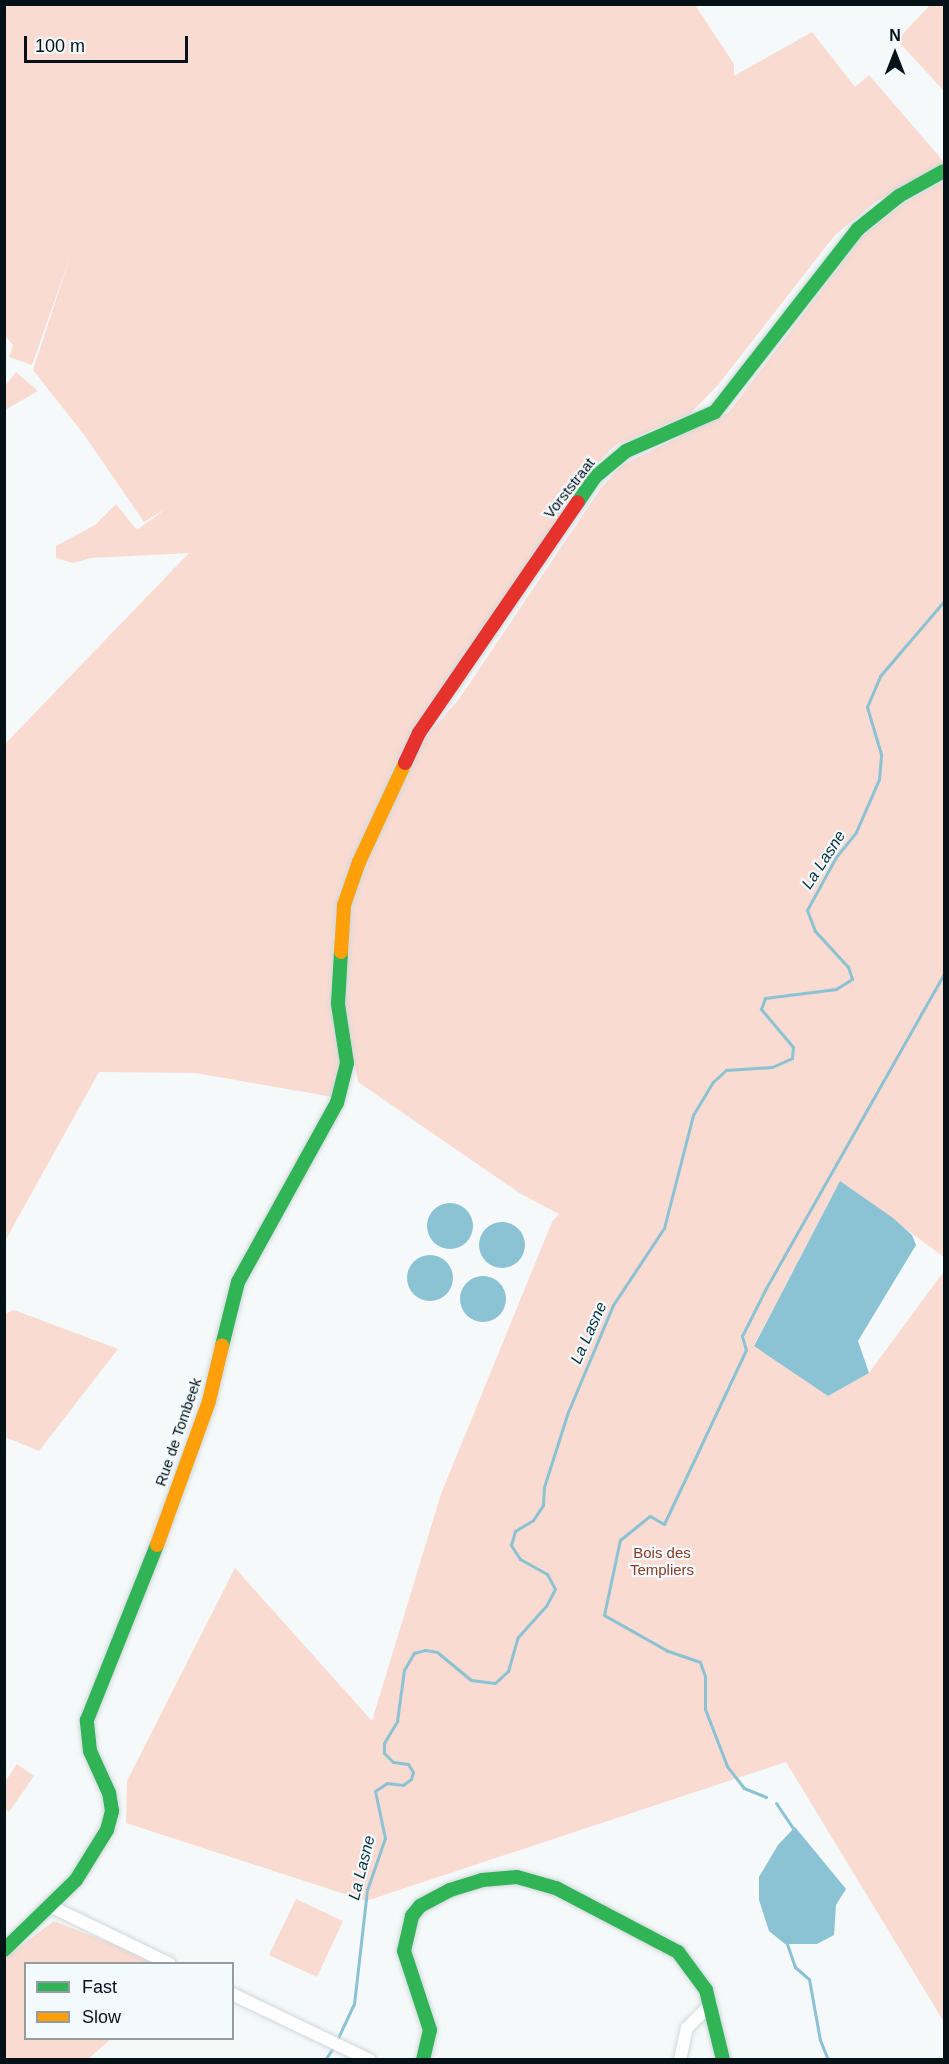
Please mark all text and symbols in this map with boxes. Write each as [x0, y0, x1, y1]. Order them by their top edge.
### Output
scale bar [27, 24, 190, 62]
north arrow [865, 24, 925, 84]
text: N [889, 27, 901, 44]
text: 100 m [35, 36, 85, 56]
street label: Vorststraat [540, 454, 598, 522]
water label: La Lasne [798, 827, 850, 893]
water label: La Lasne [567, 1299, 611, 1367]
street label: Rue de Tombeek [151, 1375, 205, 1489]
park label: Bois des Templiers [630, 1543, 694, 1578]
water label: La Lasne [345, 1834, 379, 1902]
legend [24, 1962, 234, 2040]
text: Fast [82, 1977, 117, 1997]
text: Slow [82, 2007, 121, 2027]

